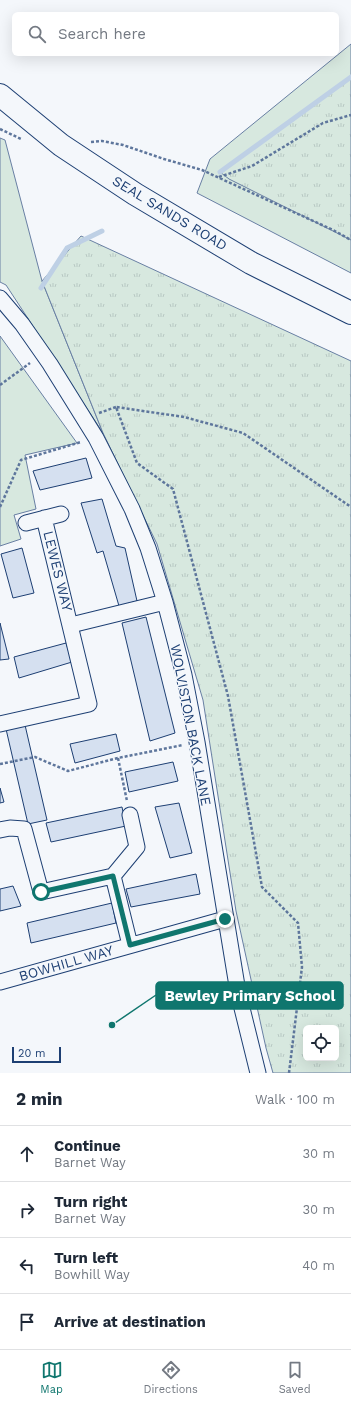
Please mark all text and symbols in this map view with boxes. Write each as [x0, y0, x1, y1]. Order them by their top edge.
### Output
search box [12, 12, 339, 56]
icon: search [26, 23, 48, 45]
text: Search here [58, 25, 146, 43]
street label: SEAL SANDS ROAD [110, 172, 230, 254]
street label: LEWES WAY [40, 529, 76, 613]
street label: WOLVISTON BACK LANE [167, 643, 215, 807]
route start [32, 883, 50, 901]
route end [216, 910, 234, 928]
street label: BOWHILL WAY [17, 942, 115, 984]
callout: Bewley Primary School [156, 982, 343, 1009]
text: Bewley Primary School [165, 987, 335, 1005]
map controls [303, 1025, 339, 1061]
button: locate [303, 1025, 339, 1061]
scale bar [12, 1045, 61, 1064]
text: 20 m [18, 1047, 46, 1060]
text: 2 min [16, 1089, 62, 1109]
text: Walk · 100 m [255, 1092, 335, 1107]
text: Continue [54, 1137, 121, 1155]
icon: ahead [16, 1143, 38, 1165]
text: 30 m [303, 1146, 335, 1161]
text: Barnet Way [54, 1155, 126, 1170]
text: Turn right [54, 1193, 127, 1211]
icon: right [16, 1199, 38, 1221]
text: 30 m [303, 1202, 335, 1217]
text: Barnet Way [54, 1211, 126, 1226]
text: Turn left [54, 1249, 118, 1267]
icon: left [16, 1255, 38, 1277]
text: 40 m [302, 1258, 335, 1273]
text: Bowhill Way [54, 1267, 130, 1282]
icon: arrive [16, 1311, 38, 1333]
text: Arrive at destination [54, 1313, 206, 1331]
tab: Map [40, 1359, 63, 1396]
tab: Directions [144, 1359, 198, 1396]
tab: Saved [279, 1359, 311, 1396]

